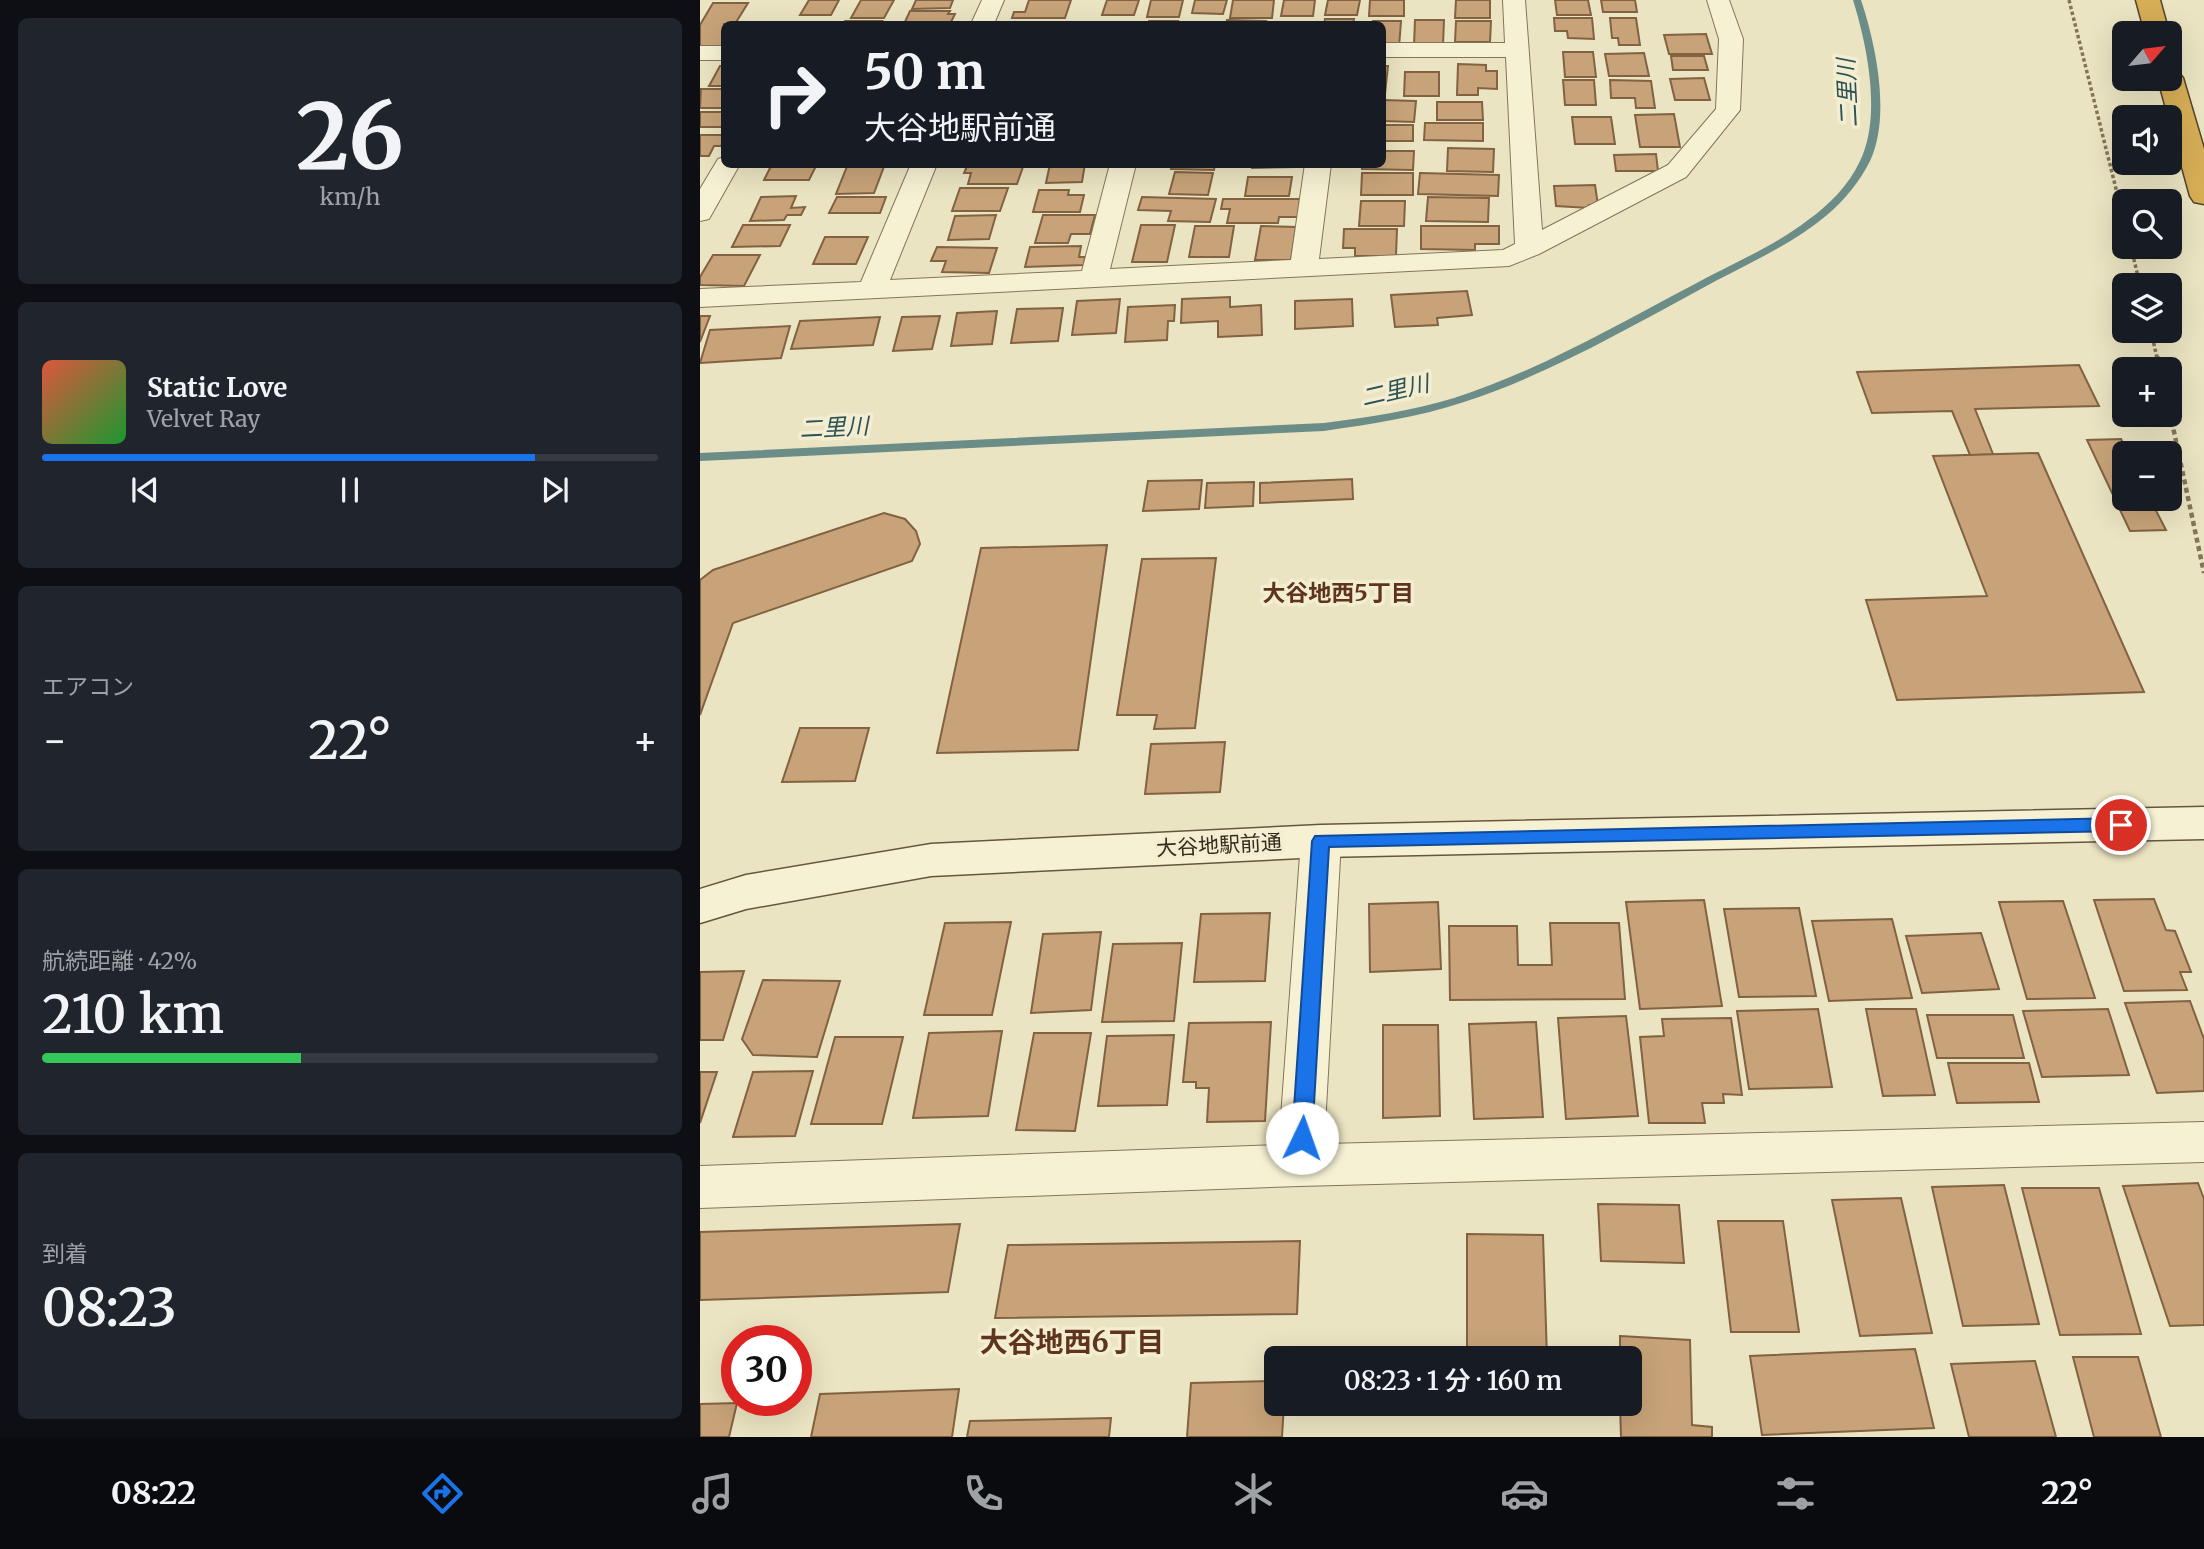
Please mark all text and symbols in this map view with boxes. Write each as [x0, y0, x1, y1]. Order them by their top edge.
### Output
north arrow [2112, 21, 2182, 91]
map controls [2112, 21, 2182, 511]
text: 50 m [864, 41, 985, 102]
icon: right [749, 49, 840, 140]
water label: 二里川 [1831, 55, 1863, 128]
text: 26 [296, 79, 404, 194]
button: sound [2112, 105, 2182, 175]
text: 大谷地駅前通 [864, 108, 1056, 148]
text: km/h [320, 182, 380, 211]
button: search [2112, 189, 2182, 259]
button: layers [2112, 273, 2182, 343]
button: + [2112, 357, 2182, 427]
water label: 二里川 [1358, 367, 1435, 412]
text: Static Love [147, 371, 287, 404]
text: Velvet Ray [147, 404, 260, 433]
water label: 二里川 [799, 411, 872, 443]
button: − [2112, 441, 2182, 511]
icon: previous [126, 471, 164, 509]
icon: pause [331, 471, 369, 509]
icon: next [536, 471, 574, 509]
district label: 大谷地西5丁目 [1262, 578, 1414, 607]
text: エアコン [42, 672, 134, 701]
text: 22° [308, 708, 392, 773]
text: − [42, 717, 67, 764]
text: + [633, 717, 658, 764]
pin [2091, 795, 2151, 855]
icon: arrive [2102, 806, 2140, 844]
street label: 大谷地駅前通 [1155, 828, 1283, 862]
text: 航続距離 · 42% [42, 946, 197, 975]
text: 210 km [42, 982, 224, 1047]
position arrow [1265, 1101, 1339, 1175]
text: 到着 [42, 1239, 88, 1268]
text: 08:23 [42, 1275, 177, 1340]
district label: 大谷地西6丁目 [979, 1324, 1165, 1360]
speed limit sign: 30 [721, 1325, 812, 1416]
text: 08:23 · 1 分 · 160 m [1344, 1364, 1562, 1397]
icon: directions [418, 1469, 467, 1518]
icon: music [688, 1469, 737, 1518]
icon: phone [959, 1469, 1008, 1518]
icon: climate [1229, 1469, 1278, 1518]
icon: car [1500, 1469, 1549, 1518]
icon: filters [1771, 1469, 1820, 1518]
text: 08:22 [111, 1473, 196, 1513]
text: 22° [2041, 1473, 2093, 1513]

